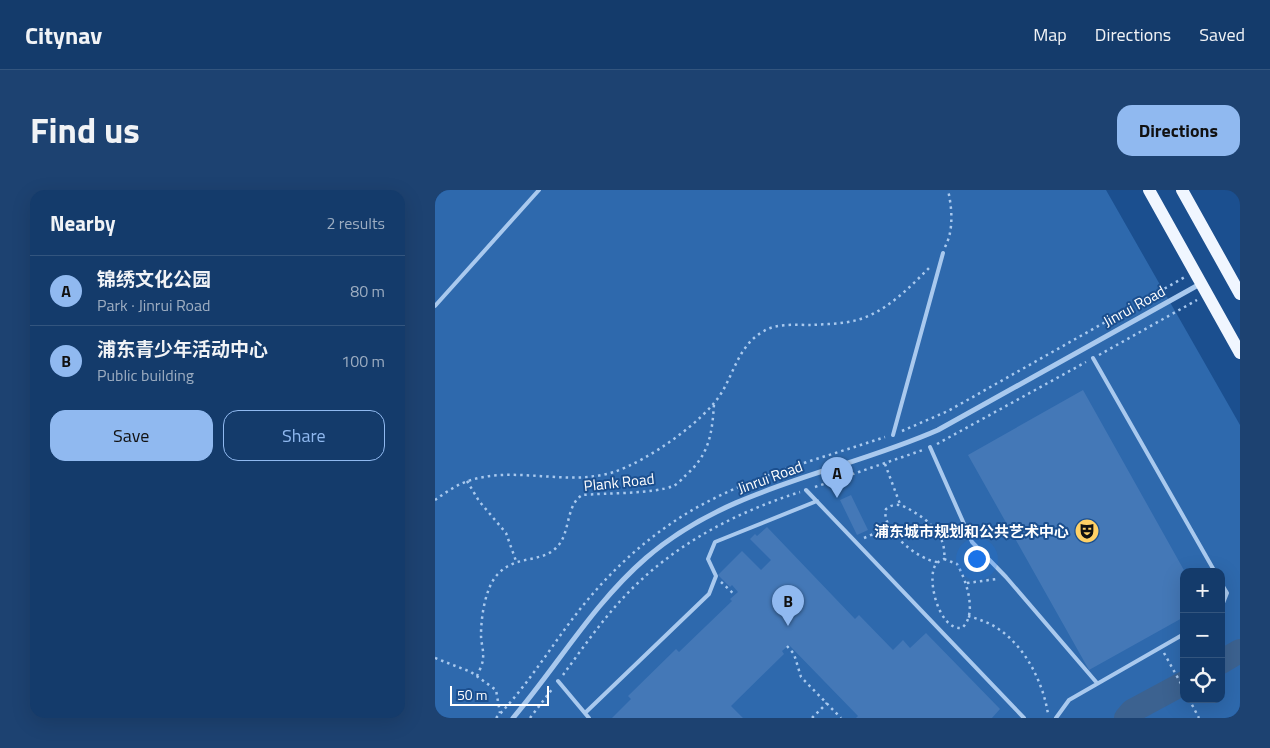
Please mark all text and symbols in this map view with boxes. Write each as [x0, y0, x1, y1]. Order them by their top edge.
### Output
text: Citynav [25, 17, 102, 53]
text: Map [1033, 21, 1067, 48]
text: Directions [1095, 21, 1171, 48]
text: Saved [1199, 21, 1245, 48]
text: Find us [30, 103, 140, 157]
button: Directions [1117, 105, 1240, 156]
text: Nearby [50, 207, 115, 239]
text: 2 results [326, 211, 385, 235]
text: 锦绣文化公园 [97, 264, 211, 293]
text: A [61, 279, 71, 303]
text: 80 m [350, 279, 385, 303]
street label: Jinrui Road [1099, 279, 1169, 333]
text: Park · Jinrui Road [97, 293, 211, 317]
text: 浦东青少年活动中心 [97, 334, 268, 363]
text: B [61, 349, 71, 373]
text: 100 m [341, 349, 385, 373]
text: Public building [97, 363, 194, 387]
button: Save [50, 410, 213, 461]
button: Share [223, 410, 385, 461]
street label: Jinrui Road [734, 455, 806, 499]
pin: A [821, 457, 853, 498]
street label: Plank Road [583, 467, 655, 497]
theatre icon: 浦东城市规划和公共艺术中心 [1074, 518, 1100, 544]
place label: 浦东城市规划和公共艺术中心 [874, 520, 1069, 543]
your location [964, 546, 990, 572]
map controls [1180, 568, 1225, 703]
button: + [1180, 568, 1225, 613]
pin: B [772, 585, 804, 626]
button: − [1180, 613, 1225, 658]
button: locate [1180, 658, 1225, 703]
scale bar [450, 683, 549, 706]
text: 50 m [457, 684, 487, 705]

